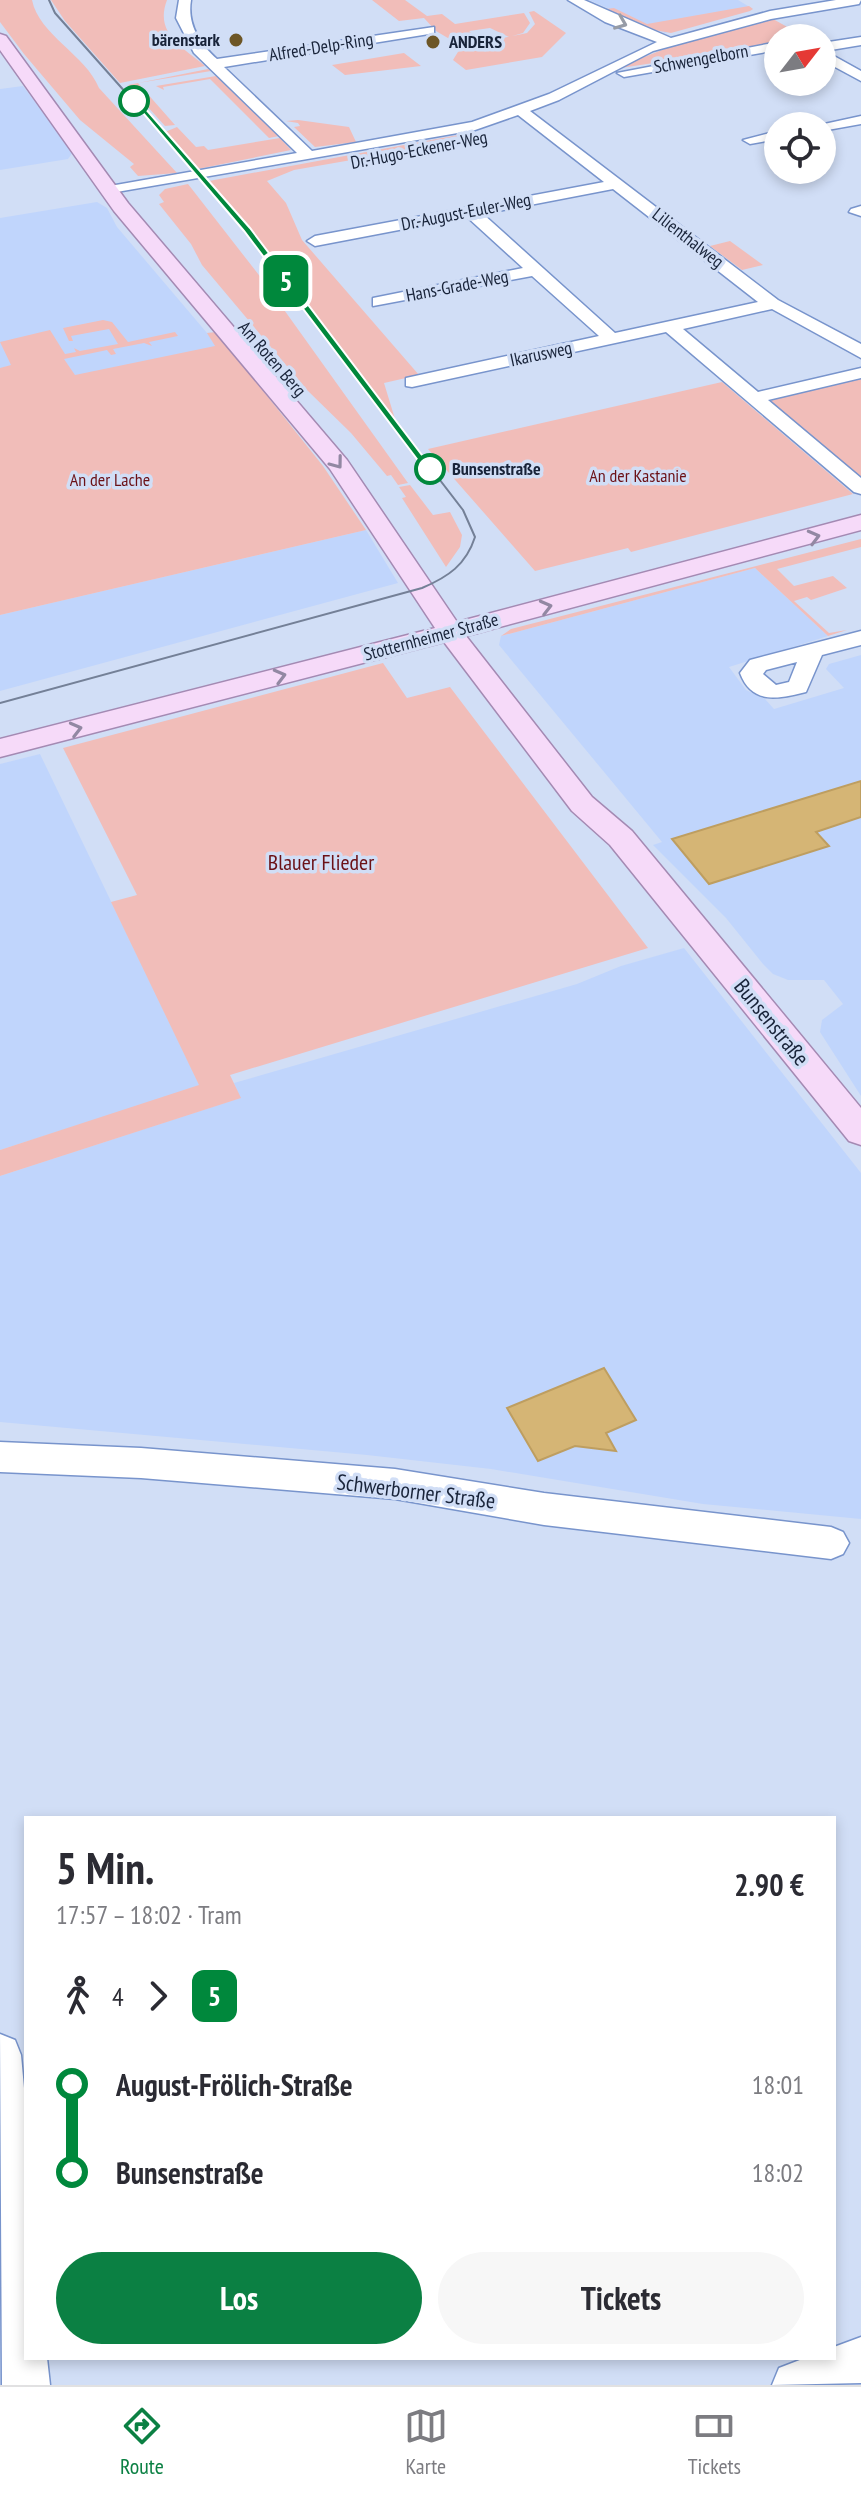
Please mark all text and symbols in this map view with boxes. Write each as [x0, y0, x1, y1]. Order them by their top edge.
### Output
one-way arrow [613, 13, 627, 30]
north arrow [764, 24, 836, 96]
map controls [764, 24, 836, 184]
street label: Alfred-Delp-Ring [267, 27, 375, 66]
place label: bärenstark [152, 28, 221, 51]
place label: ANDERS [448, 30, 502, 53]
marker: bärenstark [227, 31, 245, 49]
marker: ANDERS [424, 33, 442, 51]
street label: Schwengelborn [652, 39, 750, 78]
unlabelled marker [119, 86, 149, 116]
button: locate [764, 112, 836, 184]
street label: Dr.-Hugo-Eckener-Weg [349, 125, 489, 174]
street label: Dr.-August-Euler-Weg [399, 188, 533, 235]
street label: Lilienthalweg [648, 202, 729, 273]
line badge: 5 [260, 255, 312, 307]
text: 5 [279, 262, 293, 299]
street label: Hans-Grade-Weg [404, 264, 510, 307]
street label: Am Roten Berg [233, 316, 311, 401]
street label: Ikarusweg [508, 336, 574, 371]
one-way arrow [327, 454, 341, 469]
marker: Bunsenstraße [415, 454, 445, 484]
place label: Bunsenstraße [452, 457, 541, 480]
park label: An der Kastanie [589, 464, 687, 487]
park label: An der Lache [70, 468, 150, 491]
one-way arrow [806, 529, 820, 546]
one-way arrow [538, 600, 552, 617]
street label: Stotternheimer Straße [361, 607, 501, 666]
one-way arrow [272, 669, 286, 686]
one-way arrow [68, 721, 82, 738]
park label: Blauer Flieder [268, 848, 374, 876]
street label: Bunsenstraße [728, 973, 816, 1071]
street label: Schwerborner Straße [335, 1467, 497, 1515]
text: 5 Min. [56, 1839, 154, 1896]
text: 2.90 € [734, 1865, 804, 1904]
text: 17:57 – 18:02 · Tram [56, 1898, 242, 1931]
icon: walk [56, 1974, 100, 2018]
icon: forward [136, 1974, 180, 2018]
text: 5 [208, 1977, 221, 2014]
text: 4 [112, 1980, 124, 2013]
text: August-Frölich-Straße [116, 2065, 353, 2104]
text: 18:01 [752, 2068, 804, 2101]
text: Bunsenstraße [116, 2153, 264, 2192]
text: 18:02 [752, 2156, 804, 2189]
button: Los [56, 2252, 422, 2344]
button: Tickets [438, 2252, 804, 2344]
tab: Route [120, 2404, 164, 2480]
tab: Karte [404, 2404, 448, 2480]
tab: Tickets [688, 2404, 741, 2480]

